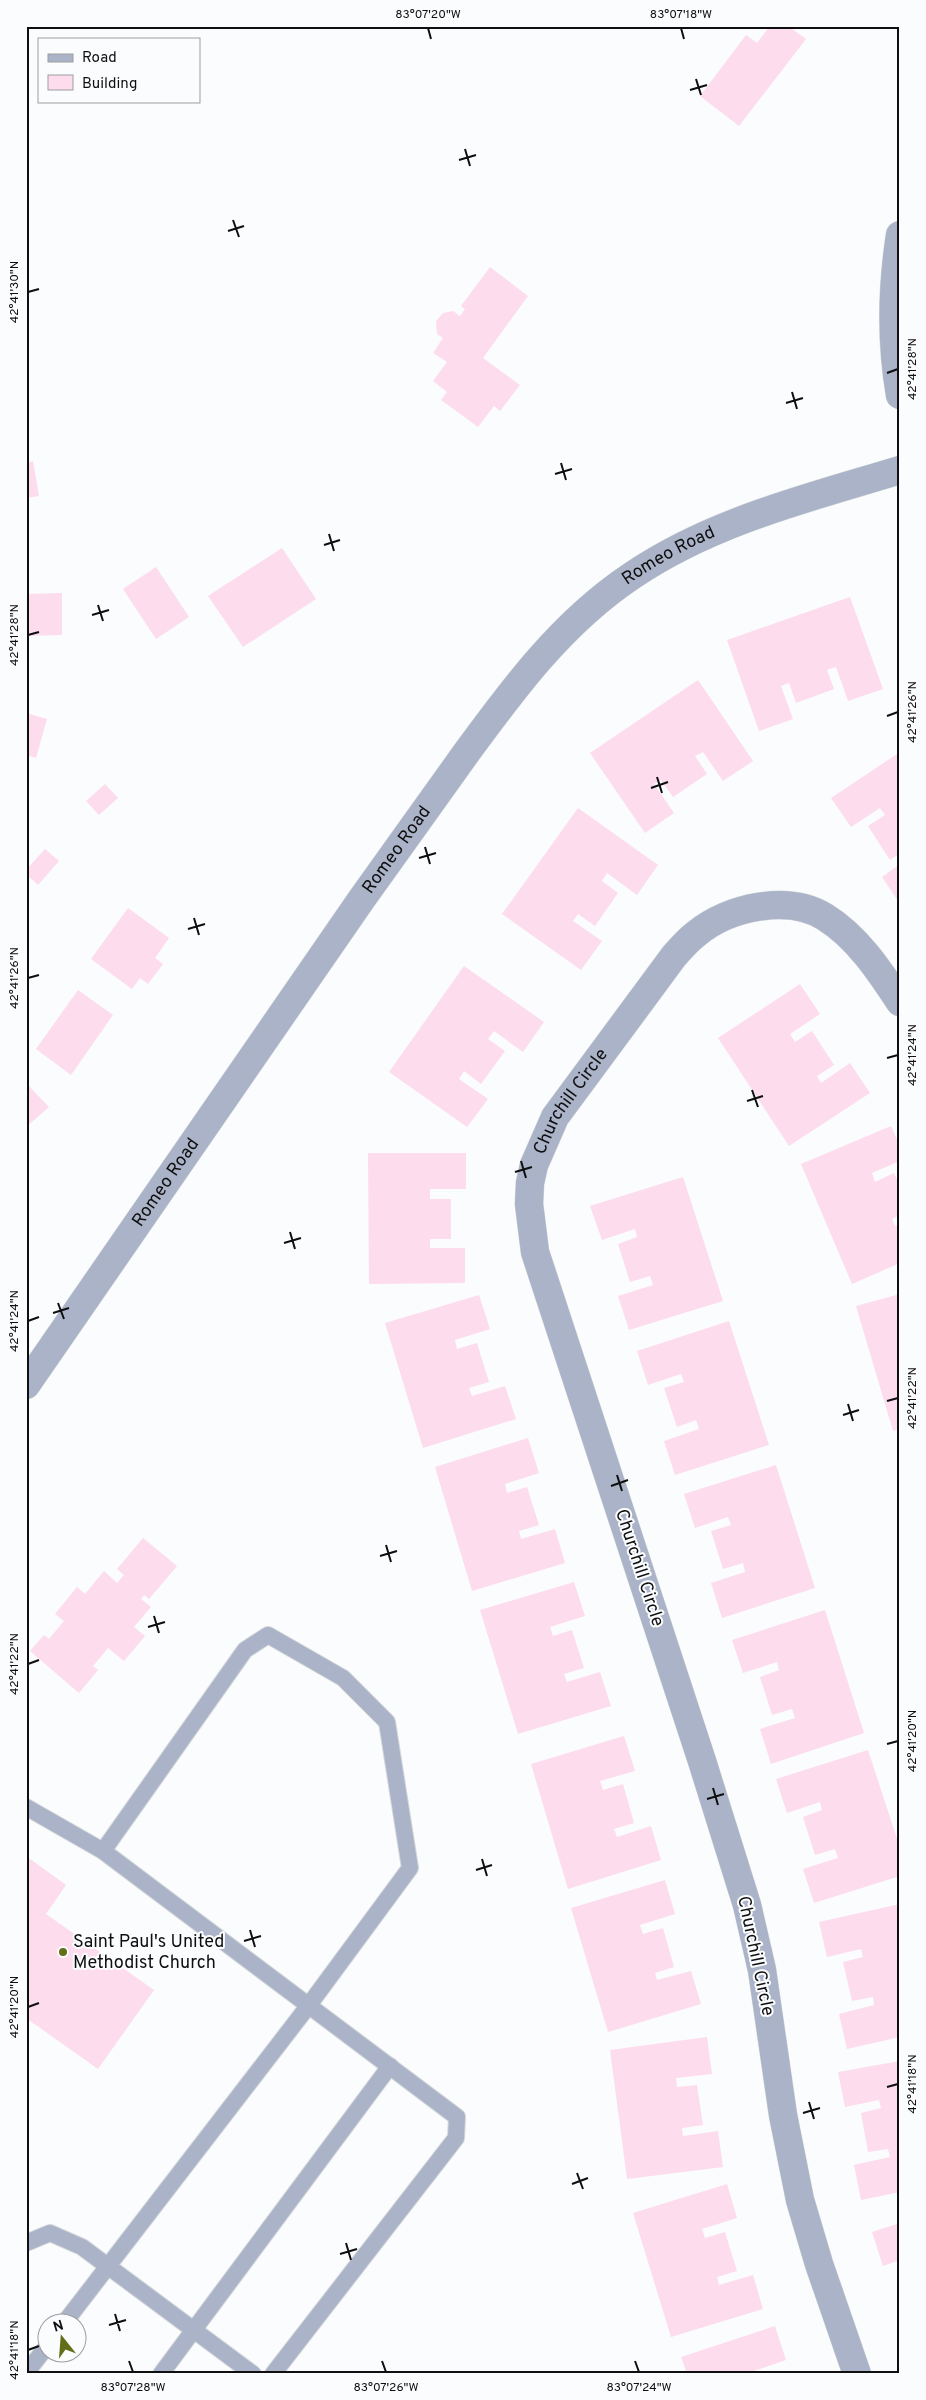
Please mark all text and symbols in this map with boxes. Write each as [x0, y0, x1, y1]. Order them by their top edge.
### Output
text: 83°07'20"W [395, 7, 461, 23]
text: 83°07'18"W [650, 7, 712, 23]
legend [38, 38, 200, 102]
text: Road [82, 49, 117, 68]
text: Building [82, 75, 137, 94]
text: 42°41'30"N [7, 261, 23, 323]
text: 42°41'28"N [905, 338, 921, 400]
street label: Romeo Road [617, 521, 719, 591]
text: 42°41'28"N [7, 604, 23, 666]
text: 42°41'26"N [905, 681, 921, 743]
street label: Romeo Road [357, 801, 436, 899]
text: 42°41'26"N [7, 947, 23, 1009]
text: 42°41'24"N [905, 1024, 921, 1086]
street label: Churchill Circle [528, 1044, 613, 1158]
street label: Romeo Road [127, 1134, 205, 1231]
text: 42°41'24"N [7, 1290, 23, 1352]
text: 42°41'22"N [905, 1367, 921, 1429]
street label: Churchill Circle [609, 1506, 669, 1630]
text: 42°41'22"N [7, 1633, 23, 1695]
text: 42°41'20"N [905, 1710, 921, 1772]
street label: Churchill Circle [731, 1894, 779, 2018]
place label: Saint Paul's United Methodist Church [73, 1931, 224, 1975]
marker: Saint Paul's United Methodist Church [57, 1946, 69, 1958]
text: 42°41'20"N [7, 1976, 23, 2038]
text: 42°41'18"N [905, 2054, 921, 2114]
north arrow [38, 2312, 88, 2362]
text: N [51, 2317, 66, 2337]
text: 42°41'18"N [7, 2320, 23, 2380]
text: 83°07'28"W [100, 2380, 166, 2396]
text: 83°07'26"W [353, 2380, 419, 2396]
text: 83°07'24"W [606, 2380, 672, 2396]

